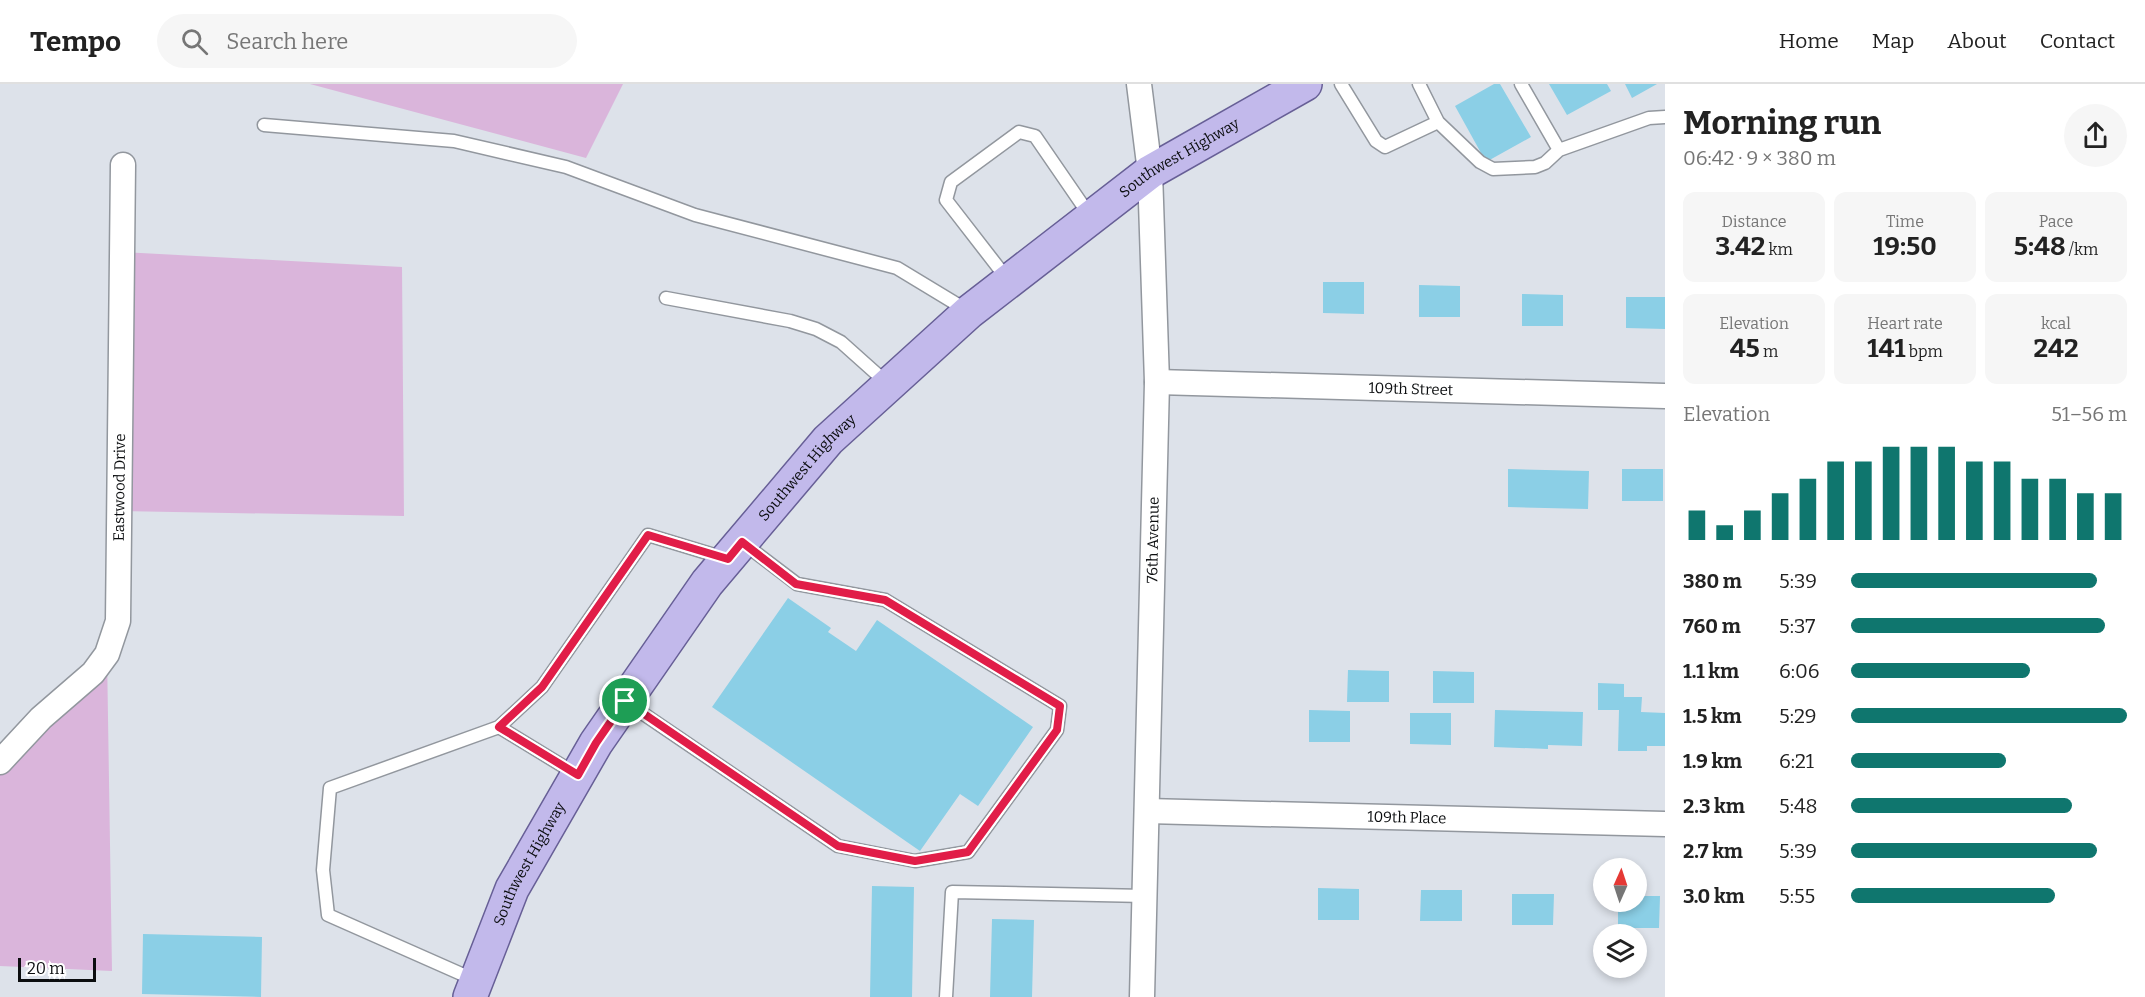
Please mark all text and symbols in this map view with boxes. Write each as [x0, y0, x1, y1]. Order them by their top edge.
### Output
search box [157, 14, 577, 68]
text: Tempo [30, 25, 121, 58]
icon: search [178, 25, 211, 58]
text: Search here [226, 28, 348, 55]
text: Home [1779, 28, 1839, 54]
text: Map [1872, 28, 1914, 54]
text: About [1947, 28, 2007, 54]
text: Contact [2040, 28, 2115, 54]
text: Morning run [1683, 103, 1881, 143]
button: share [2064, 104, 2127, 167]
street label: Southwest Highway [1116, 114, 1242, 201]
text: 06:42 · 9 × 380 m [1683, 146, 1836, 170]
text: Distance [1722, 212, 1786, 231]
text: Time [1886, 212, 1924, 231]
text: Pace [2039, 212, 2073, 231]
text: 3.42 [1715, 231, 1765, 262]
text: 19:50 [1873, 231, 1937, 262]
text: 5:48 [2014, 231, 2066, 262]
text: km [1765, 240, 1793, 259]
text: /km [2066, 240, 2098, 259]
text: Elevation [1719, 314, 1789, 333]
text: Heart rate [1867, 314, 1943, 333]
text: kcal [2041, 314, 2071, 333]
text: 45 [1730, 333, 1760, 364]
text: 141 [1867, 333, 1906, 364]
text: 242 [2033, 333, 2079, 364]
text: m [1760, 342, 1778, 361]
text: bpm [1906, 342, 1943, 361]
street label: 109th Street [1368, 379, 1454, 399]
text: Elevation [1683, 402, 1770, 426]
text: 51–56 m [2051, 402, 2127, 426]
street label: Southwest Highway [754, 410, 860, 525]
street label: Eastwood Drive [110, 433, 129, 541]
street label: 76th Avenue [1143, 497, 1163, 583]
text: 380 m [1683, 569, 1742, 593]
text: 5:39 [1779, 569, 1817, 593]
text: 760 m [1683, 614, 1741, 638]
text: 5:37 [1779, 614, 1815, 638]
text: 1.1 km [1683, 659, 1739, 683]
text: 6:06 [1779, 659, 1820, 683]
pin [599, 675, 650, 726]
icon: arrive [608, 684, 641, 717]
text: 1.5 km [1683, 704, 1742, 728]
text: 5:29 [1779, 704, 1817, 728]
text: 1.9 km [1683, 749, 1742, 773]
text: 6:21 [1779, 749, 1814, 773]
text: 2.3 km [1683, 794, 1745, 818]
text: 5:48 [1779, 794, 1818, 818]
street label: Southwest Highway [490, 799, 569, 928]
street label: 109th Place [1367, 808, 1447, 828]
text: 2.7 km [1683, 839, 1743, 863]
text: 5:39 [1779, 839, 1817, 863]
north arrow [1593, 858, 1647, 912]
map controls [1593, 858, 1647, 978]
text: 3.0 km [1683, 884, 1745, 908]
text: 5:55 [1779, 884, 1815, 908]
button: layers [1593, 924, 1647, 978]
scale bar [18, 955, 96, 982]
text: 20 m [27, 959, 64, 978]

